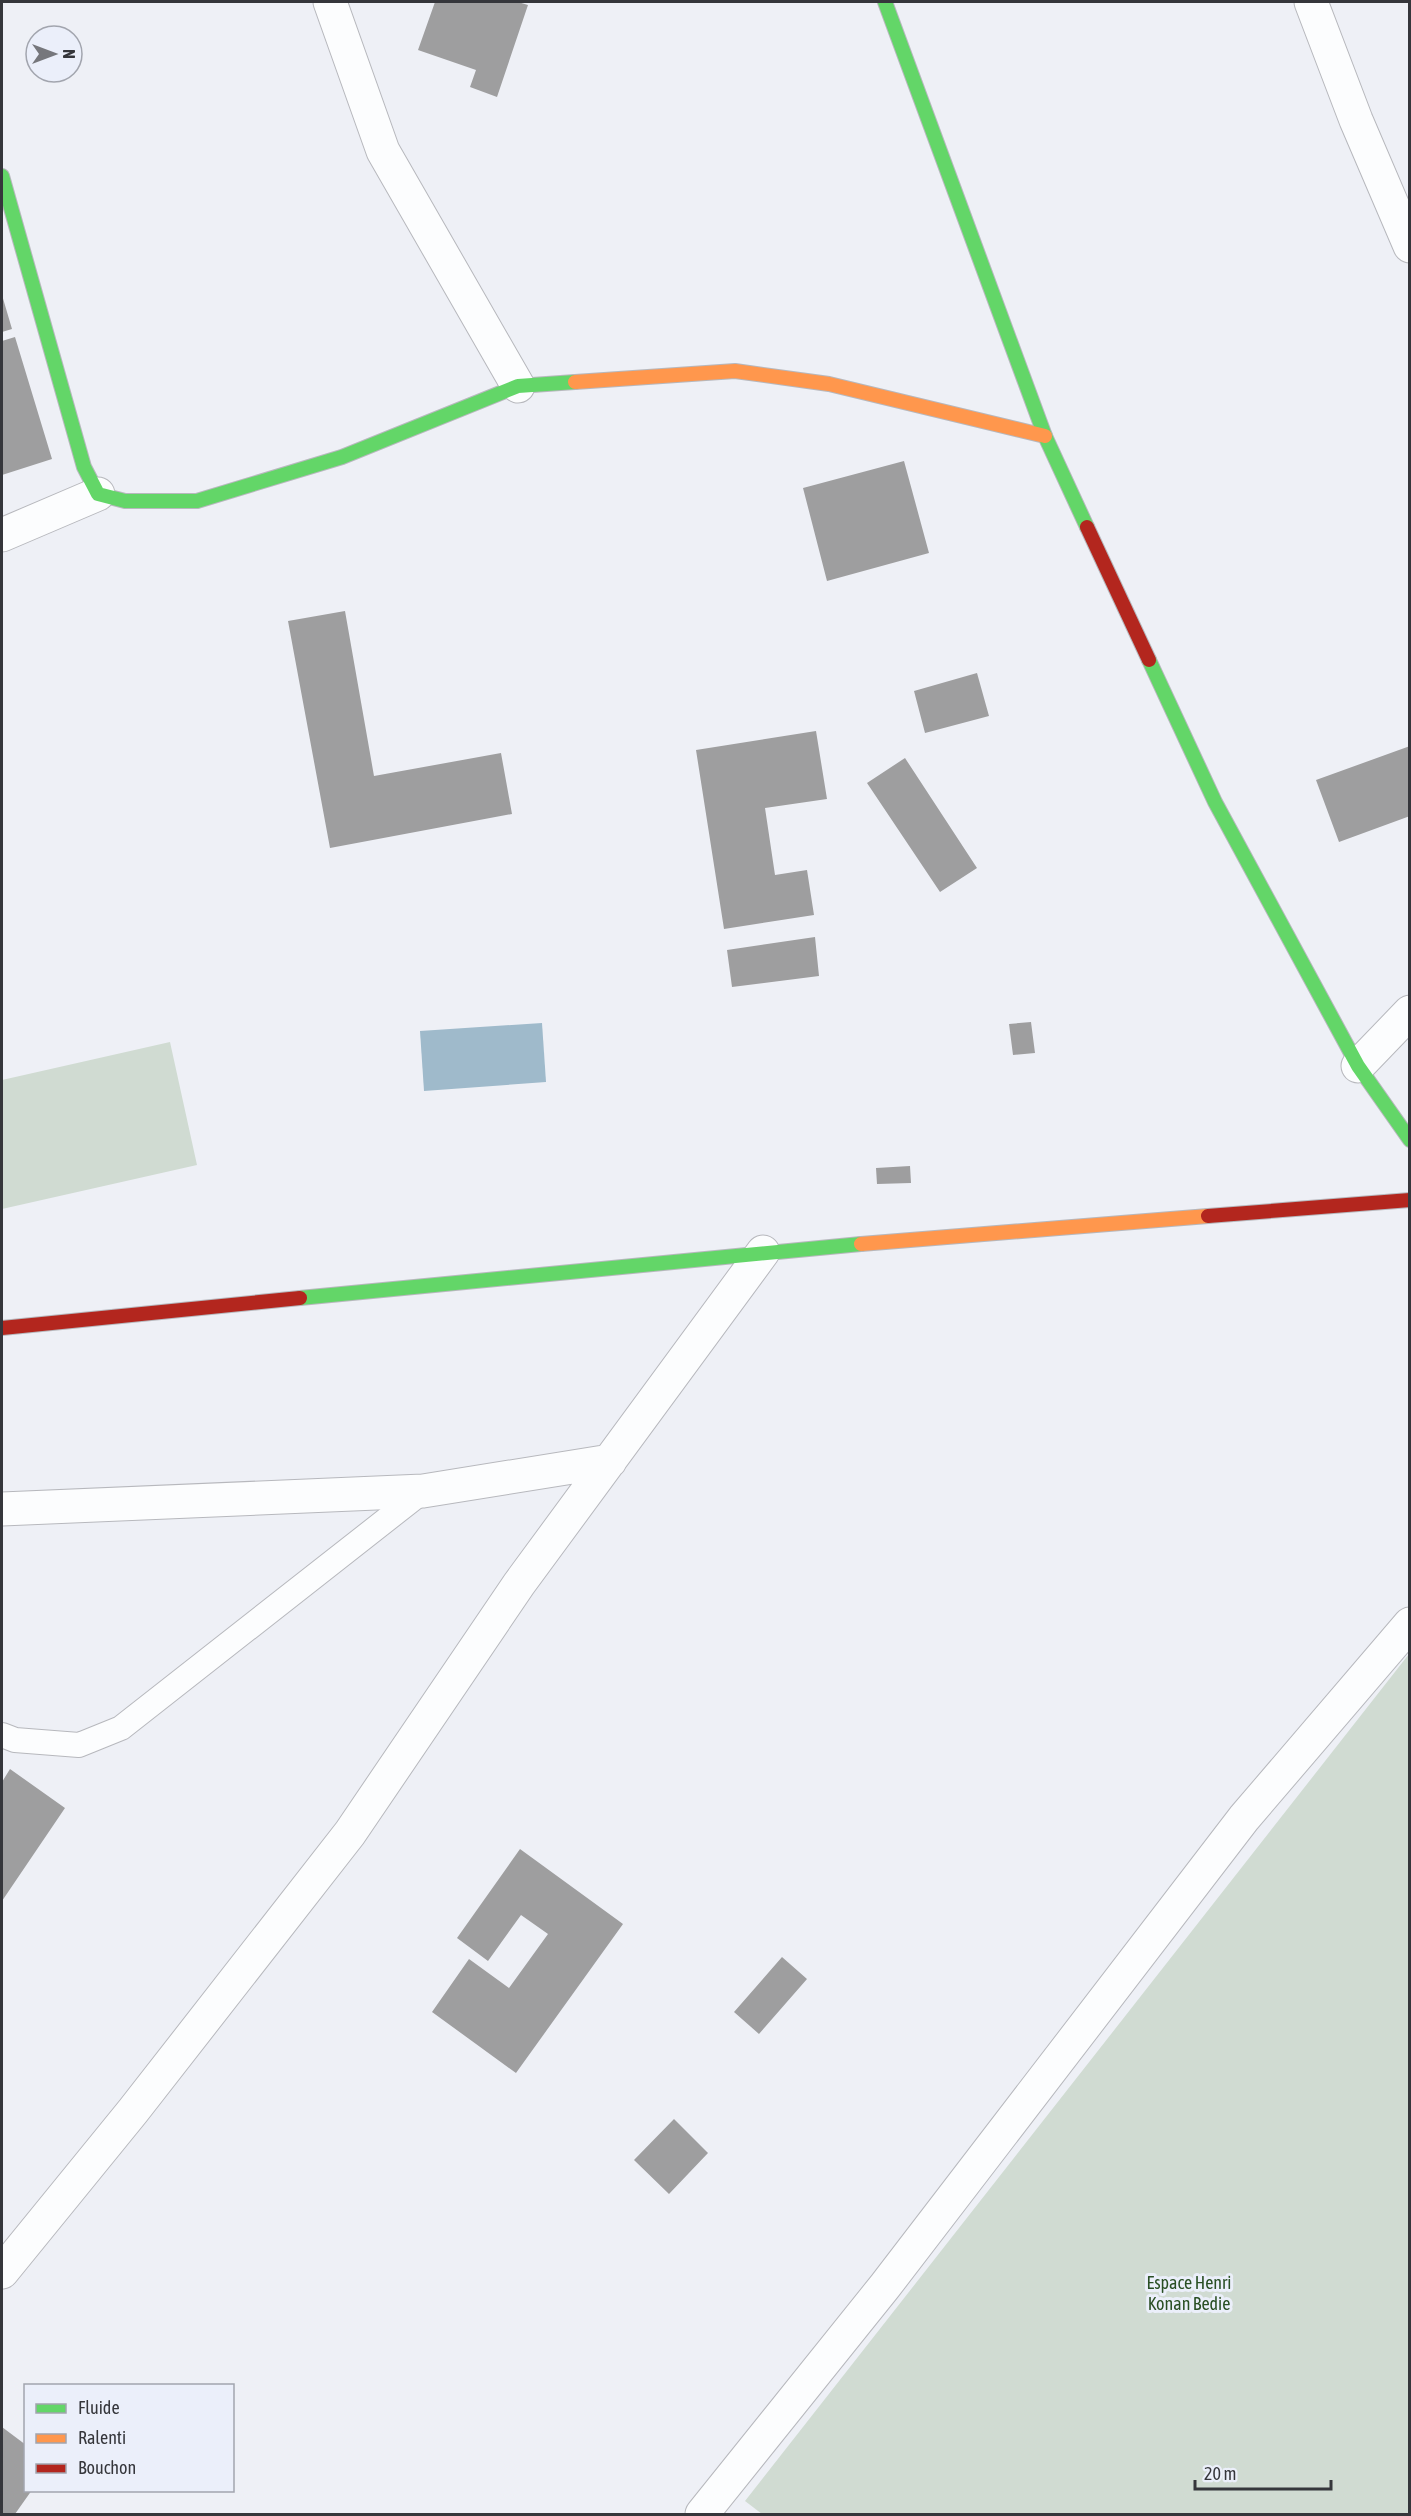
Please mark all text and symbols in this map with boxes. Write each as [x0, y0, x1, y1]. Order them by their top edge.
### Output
north arrow [24, 24, 84, 84]
text: N [60, 49, 78, 59]
park label: Espace Henri Konan Bedie [1146, 2272, 1232, 2314]
legend [24, 2384, 234, 2492]
text: Fluide [78, 2397, 120, 2418]
text: Ralenti [78, 2427, 126, 2448]
scale bar [1195, 2453, 1332, 2491]
text: Bouchon [78, 2457, 136, 2478]
text: 20 m [1204, 2463, 1236, 2484]

